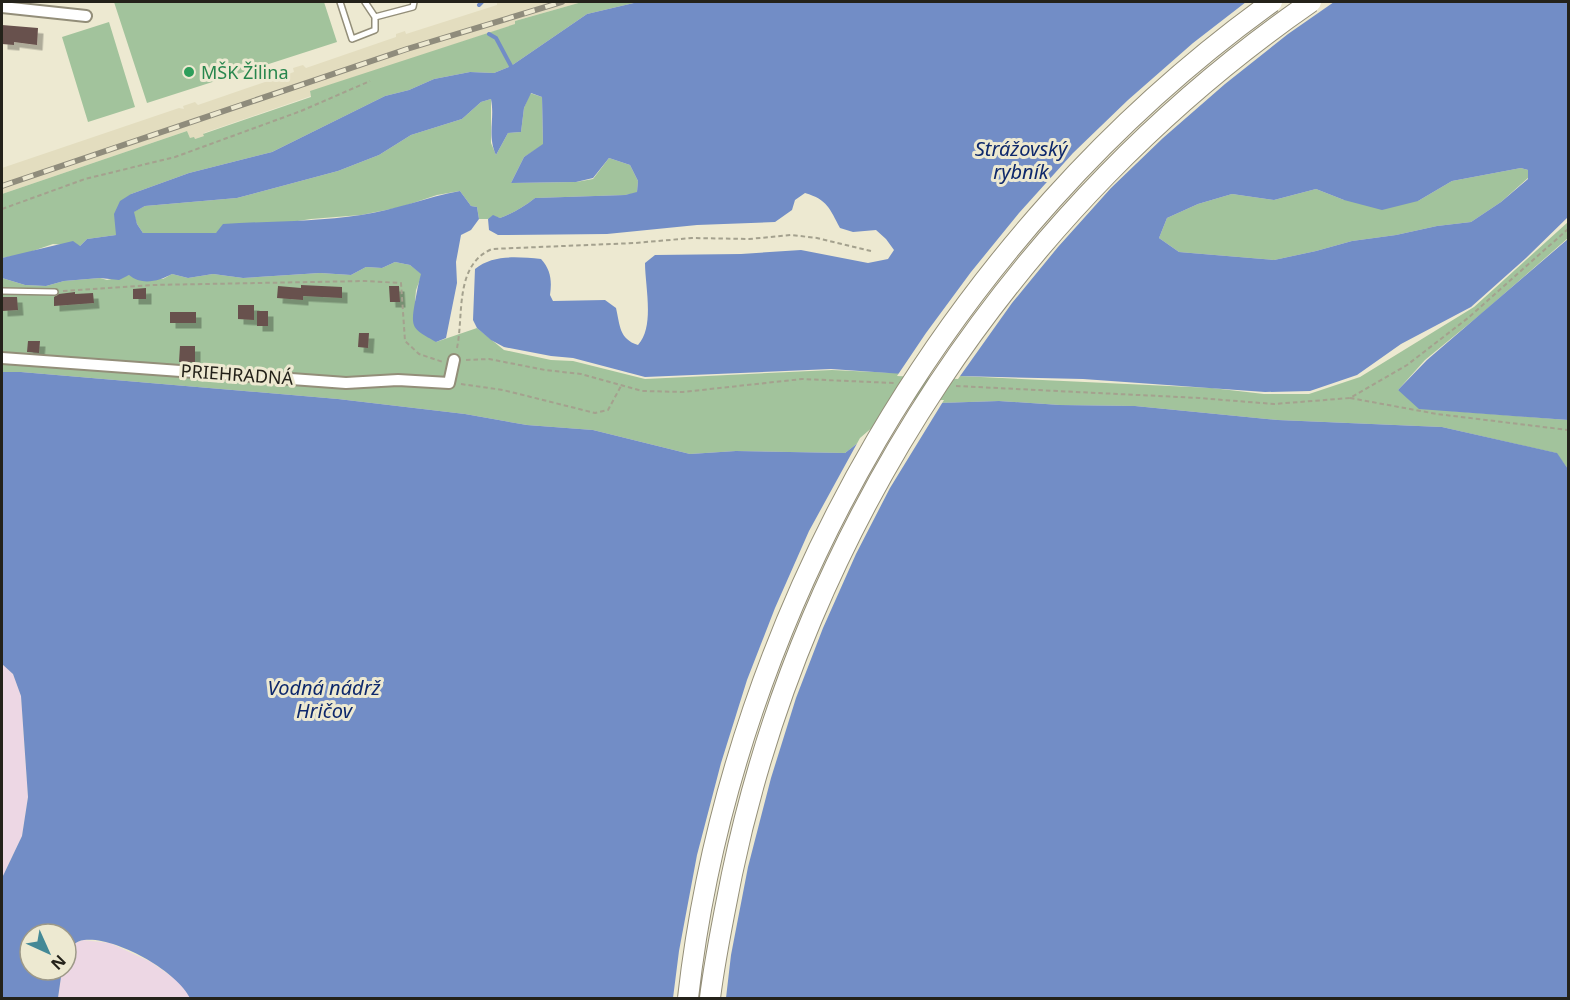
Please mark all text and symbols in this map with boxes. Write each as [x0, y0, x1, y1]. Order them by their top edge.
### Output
place label: MŠK Žilina [201, 60, 288, 84]
marker: MŠK Žilina [182, 65, 196, 79]
water label: Strážovský rybník [975, 135, 1069, 185]
street label: PRIEHRADNÁ [180, 358, 294, 390]
water label: Vodná nádrž Hričov [268, 674, 382, 724]
north arrow [18, 922, 78, 982]
text: N [46, 950, 71, 975]

